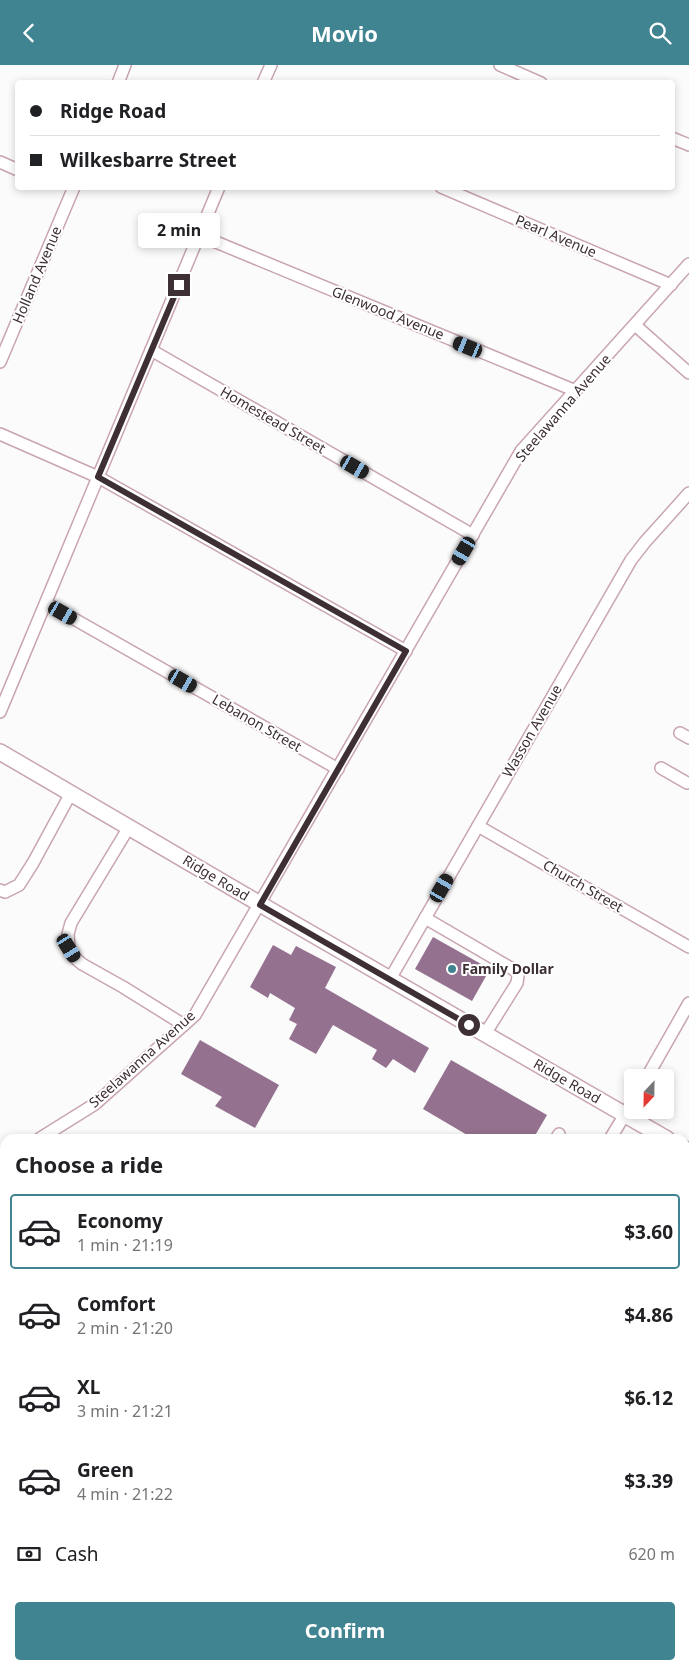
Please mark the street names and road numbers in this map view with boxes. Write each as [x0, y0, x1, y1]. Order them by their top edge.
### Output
street label: Pearl Avenue [513, 210, 600, 261]
street label: Holland Avenue [7, 223, 66, 326]
street label: Glenwood Avenue [329, 281, 447, 344]
street label: Steelawanna Avenue [511, 350, 615, 466]
street label: Homestead Street [217, 382, 329, 457]
street label: Wasson Avenue [497, 681, 566, 780]
street label: Lebanon Street [209, 689, 305, 756]
street label: Ridge Road [179, 850, 253, 905]
street label: Church Street [540, 855, 627, 916]
street label: Steelawanna Avenue [84, 1006, 199, 1111]
street label: Ridge Road [530, 1054, 604, 1107]

